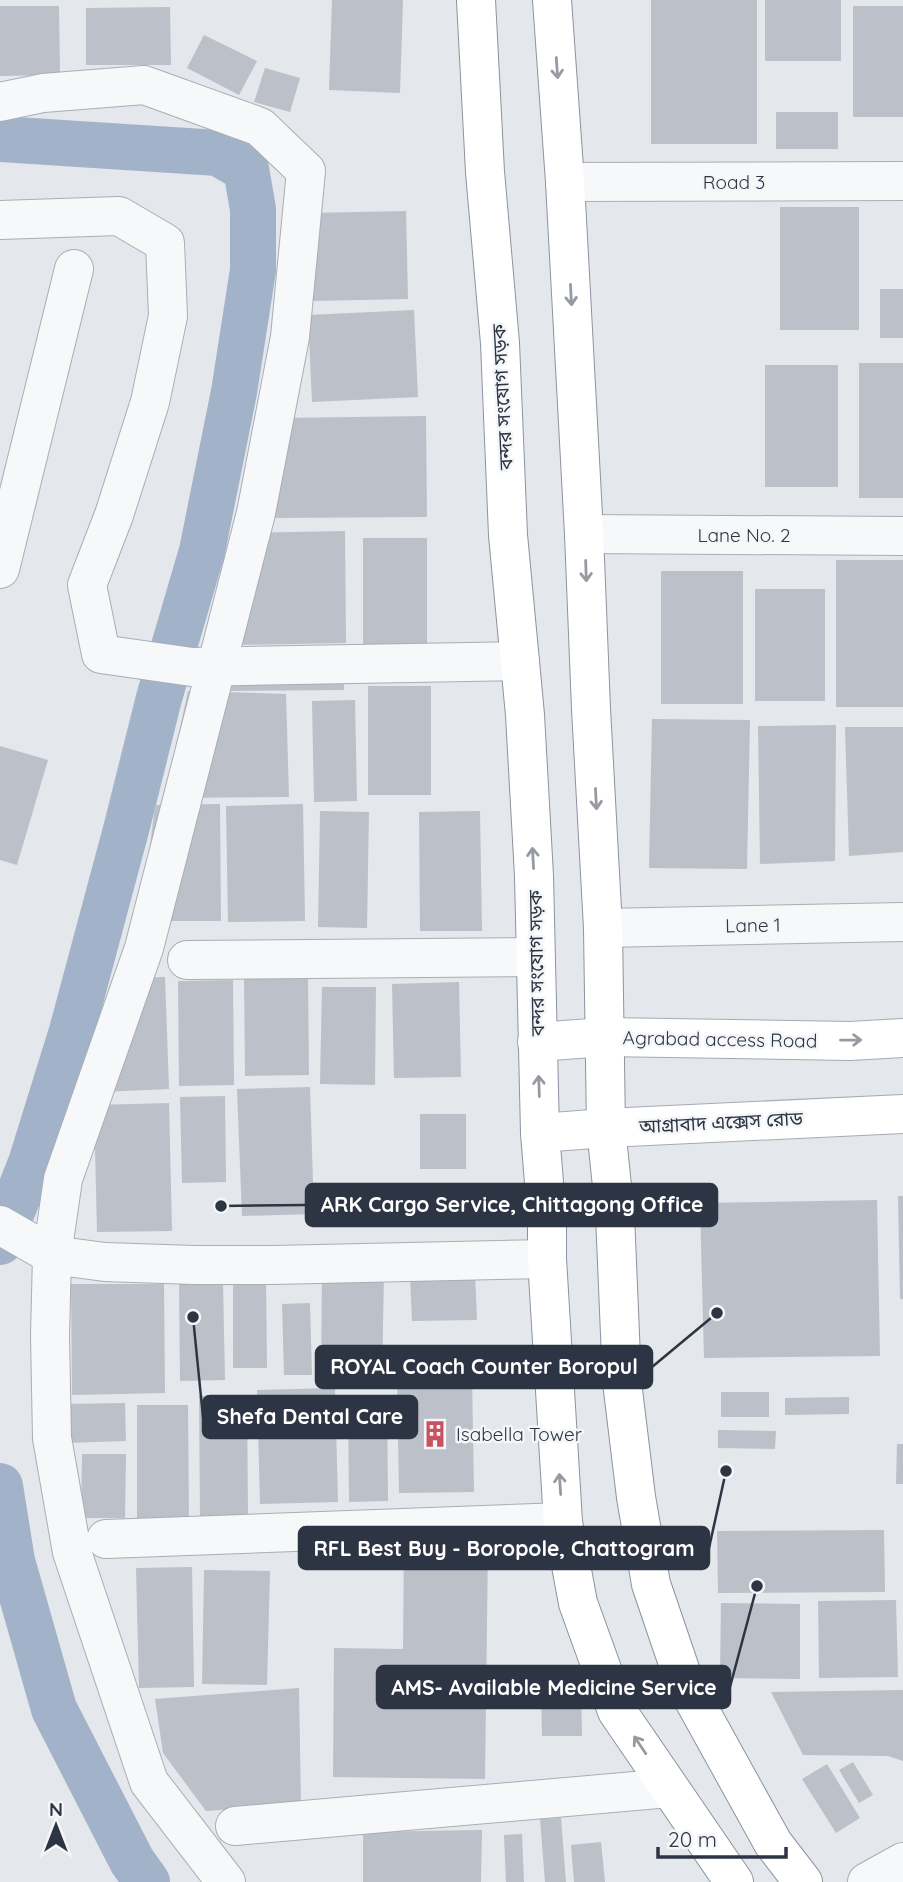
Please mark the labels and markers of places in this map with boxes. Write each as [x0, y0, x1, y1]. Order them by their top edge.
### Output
callout: ARK Cargo Service, Chittagong Office [306, 1184, 717, 1226]
callout: ROYAL Coach Counter Boropul [316, 1346, 652, 1388]
callout: Shefa Dental Care [203, 1396, 417, 1438]
building icon: Isabella Tower [420, 1419, 450, 1449]
place label: Isabella Tower [456, 1422, 583, 1446]
callout: RFL Best Buy - Boropole, Chattogram [299, 1527, 709, 1569]
callout: AMS- Available Medicine Service [377, 1666, 730, 1708]

